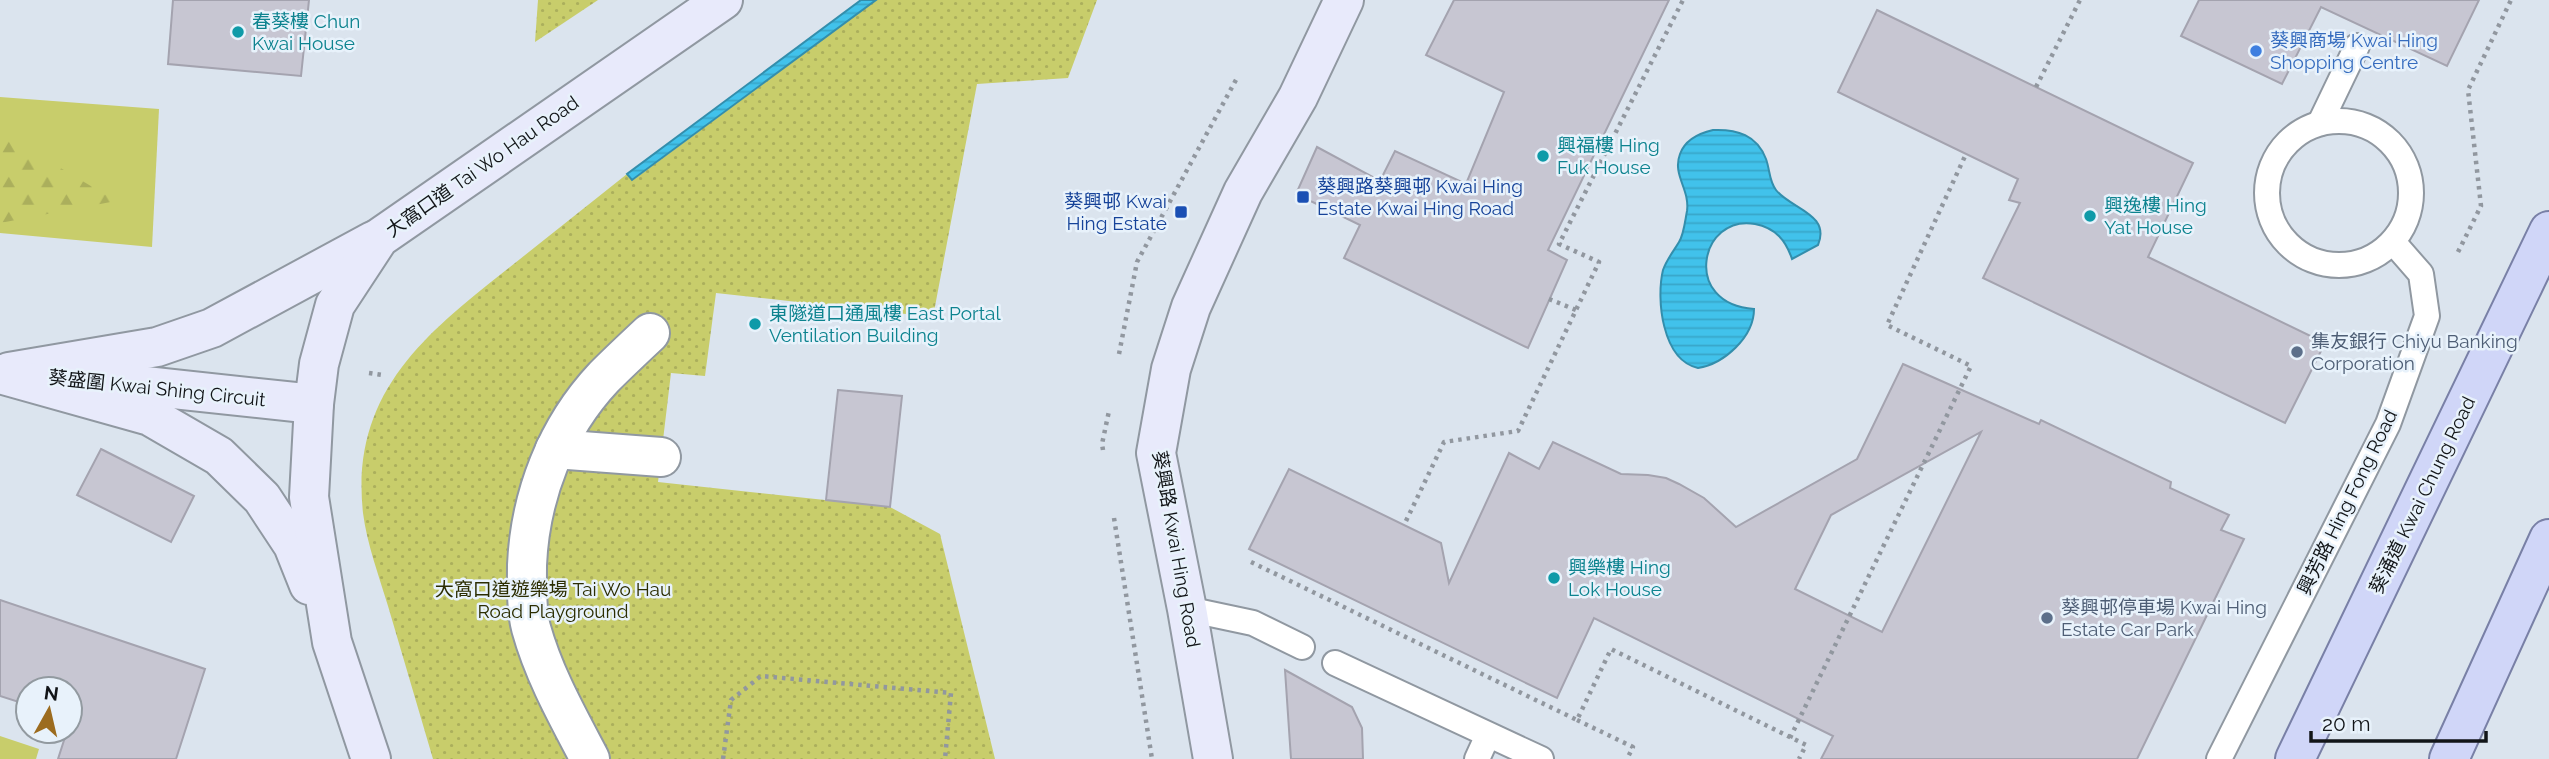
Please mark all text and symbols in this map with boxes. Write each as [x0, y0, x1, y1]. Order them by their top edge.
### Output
place label: 春葵樓 Chun Kwai House [252, 10, 360, 54]
marker: 春葵樓 Chun Kwai House [230, 24, 246, 40]
place label: 葵興商場 Kwai Hing Shopping Centre [2270, 29, 2438, 73]
marker: 葵興商場 Kwai Hing Shopping Centre [2248, 43, 2264, 59]
street label: 大窩口道 Tai Wo Hau Road [382, 91, 582, 241]
place label: 興福樓 Hing Fuk House [1557, 134, 1660, 178]
marker: 興福樓 Hing Fuk House [1535, 148, 1551, 164]
place label: 葵興路葵興邨 Kwai Hing Estate Kwai Hing Road [1317, 175, 1523, 219]
marker: 葵興路葵興邨 Kwai Hing Estate Kwai Hing Road [1295, 189, 1311, 205]
place label: 葵興邨 Kwai Hing Estate [1064, 190, 1167, 234]
place label: 興逸樓 Hing Yat House [2104, 194, 2207, 238]
marker: 葵興邨 Kwai Hing Estate [1173, 204, 1189, 220]
marker: 興逸樓 Hing Yat House [2082, 208, 2098, 224]
place label: 東隧道口通風樓 East Portal Ventilation Building [769, 302, 1001, 346]
marker: 東隧道口通風樓 East Portal Ventilation Building [747, 316, 763, 332]
place label: 集友銀行 Chiyu Banking Corporation [2311, 330, 2518, 374]
marker: 集友銀行 Chiyu Banking Corporation [2289, 344, 2305, 360]
street label: 葵盛圍 Kwai Shing Circuit [47, 366, 267, 410]
street label: 葵涌道 Kwai Chung Road [2365, 393, 2479, 597]
street label: 興芳路 Hing Fong Road [2293, 406, 2401, 598]
street label: 葵興路 Kwai Hing Road [1149, 449, 1205, 649]
place label: 興樂樓 Hing Lok House [1568, 556, 1671, 600]
marker: 興樂樓 Hing Lok House [1546, 570, 1562, 586]
park label: 大窩口道遊樂場 Tai Wo Hau Road Playground [435, 578, 671, 622]
place label: 葵興邨停車場 Kwai Hing Estate Car Park [2061, 596, 2267, 640]
marker: 葵興邨停車場 Kwai Hing Estate Car Park [2039, 610, 2055, 626]
north arrow [14, 675, 84, 745]
text: N [43, 681, 60, 705]
scale bar [2311, 700, 2486, 744]
text: 20 m [2322, 711, 2370, 736]

